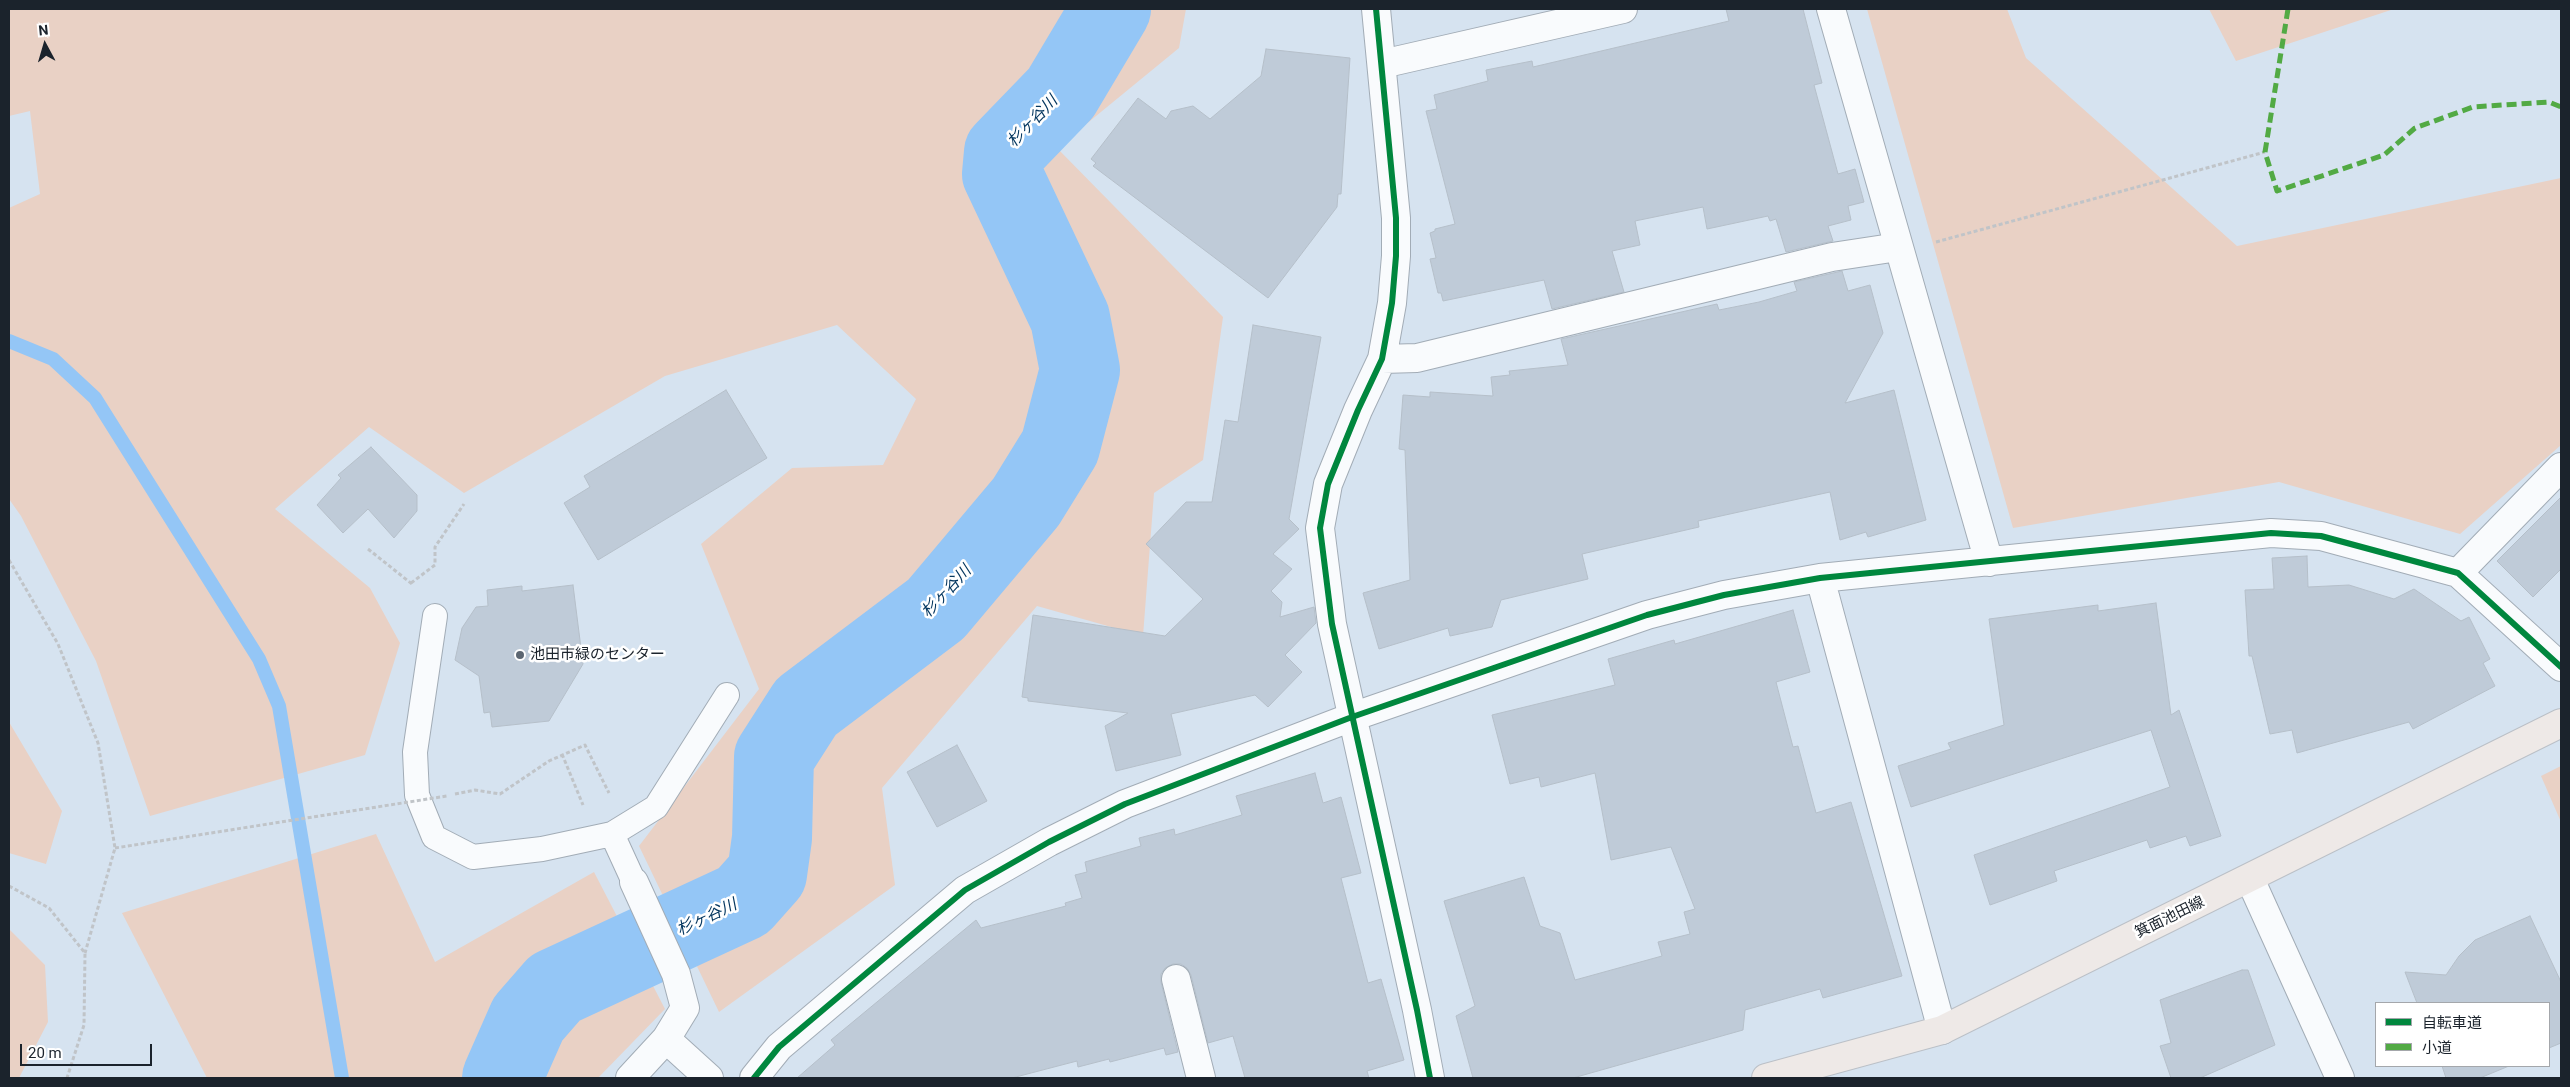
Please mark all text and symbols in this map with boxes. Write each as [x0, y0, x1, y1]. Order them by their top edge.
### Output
north arrow [20, 20, 70, 70]
text: N [38, 22, 49, 39]
water label: 杉ヶ谷川 [1004, 92, 1062, 152]
water label: 杉ヶ谷川 [918, 562, 976, 622]
place label: 池田市緑のセンター [530, 646, 665, 664]
marker: 池田市緑のセンター [514, 649, 526, 661]
street label: 箕面池田線 [2132, 893, 2208, 943]
water label: 杉ヶ谷川 [674, 896, 740, 940]
legend [2375, 1002, 2550, 1067]
text: 自転車道 [2422, 1014, 2482, 1032]
scale bar [22, 1034, 155, 1066]
text: 小道 [2422, 1039, 2452, 1057]
text: 20 m [28, 1044, 62, 1062]

